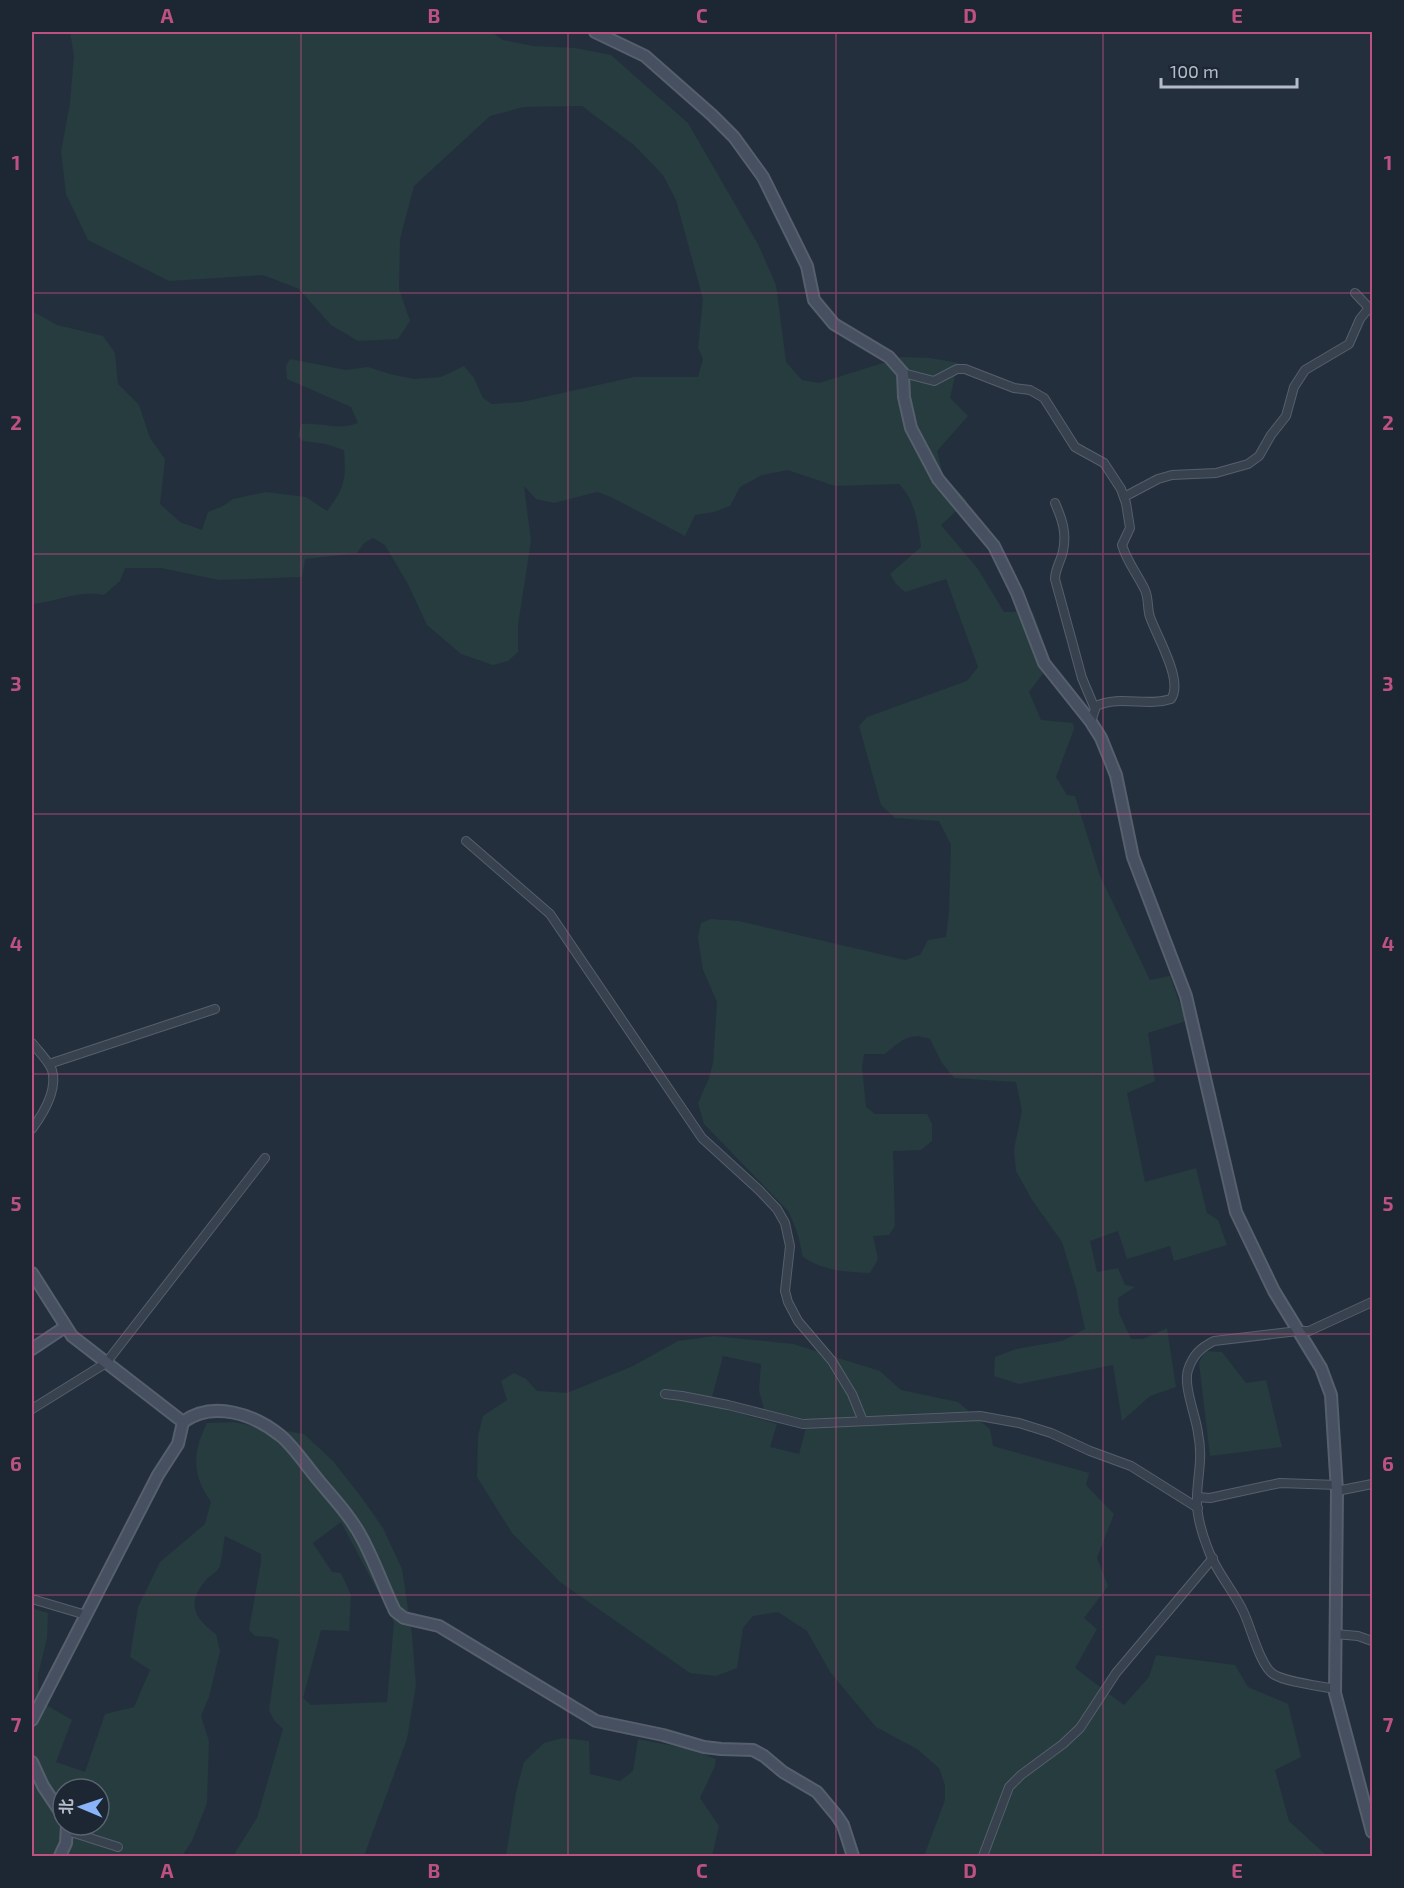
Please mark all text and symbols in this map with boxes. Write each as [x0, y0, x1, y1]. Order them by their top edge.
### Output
text: A [160, 3, 174, 27]
text: B [428, 3, 440, 27]
text: C [696, 3, 708, 27]
text: D [963, 3, 977, 27]
text: E [1231, 3, 1243, 27]
scale bar [1161, 51, 1298, 89]
text: 100 m [1170, 60, 1219, 82]
text: 1 [12, 150, 20, 174]
text: 1 [1384, 150, 1392, 174]
text: 2 [10, 410, 22, 434]
text: 2 [1382, 410, 1394, 434]
text: 3 [10, 671, 22, 695]
text: 3 [1382, 671, 1394, 695]
text: 4 [10, 931, 23, 955]
text: 4 [1382, 931, 1395, 955]
text: 5 [10, 1191, 22, 1215]
text: 5 [1382, 1191, 1394, 1215]
text: 6 [10, 1451, 22, 1475]
text: 6 [1382, 1451, 1394, 1475]
text: 7 [11, 1712, 22, 1736]
text: 7 [1383, 1712, 1394, 1736]
north arrow [51, 1777, 111, 1837]
text: 北 [56, 1798, 75, 1815]
text: A [160, 1858, 174, 1882]
text: B [428, 1858, 440, 1882]
text: C [696, 1858, 708, 1882]
text: D [963, 1858, 977, 1882]
text: E [1231, 1858, 1243, 1882]

